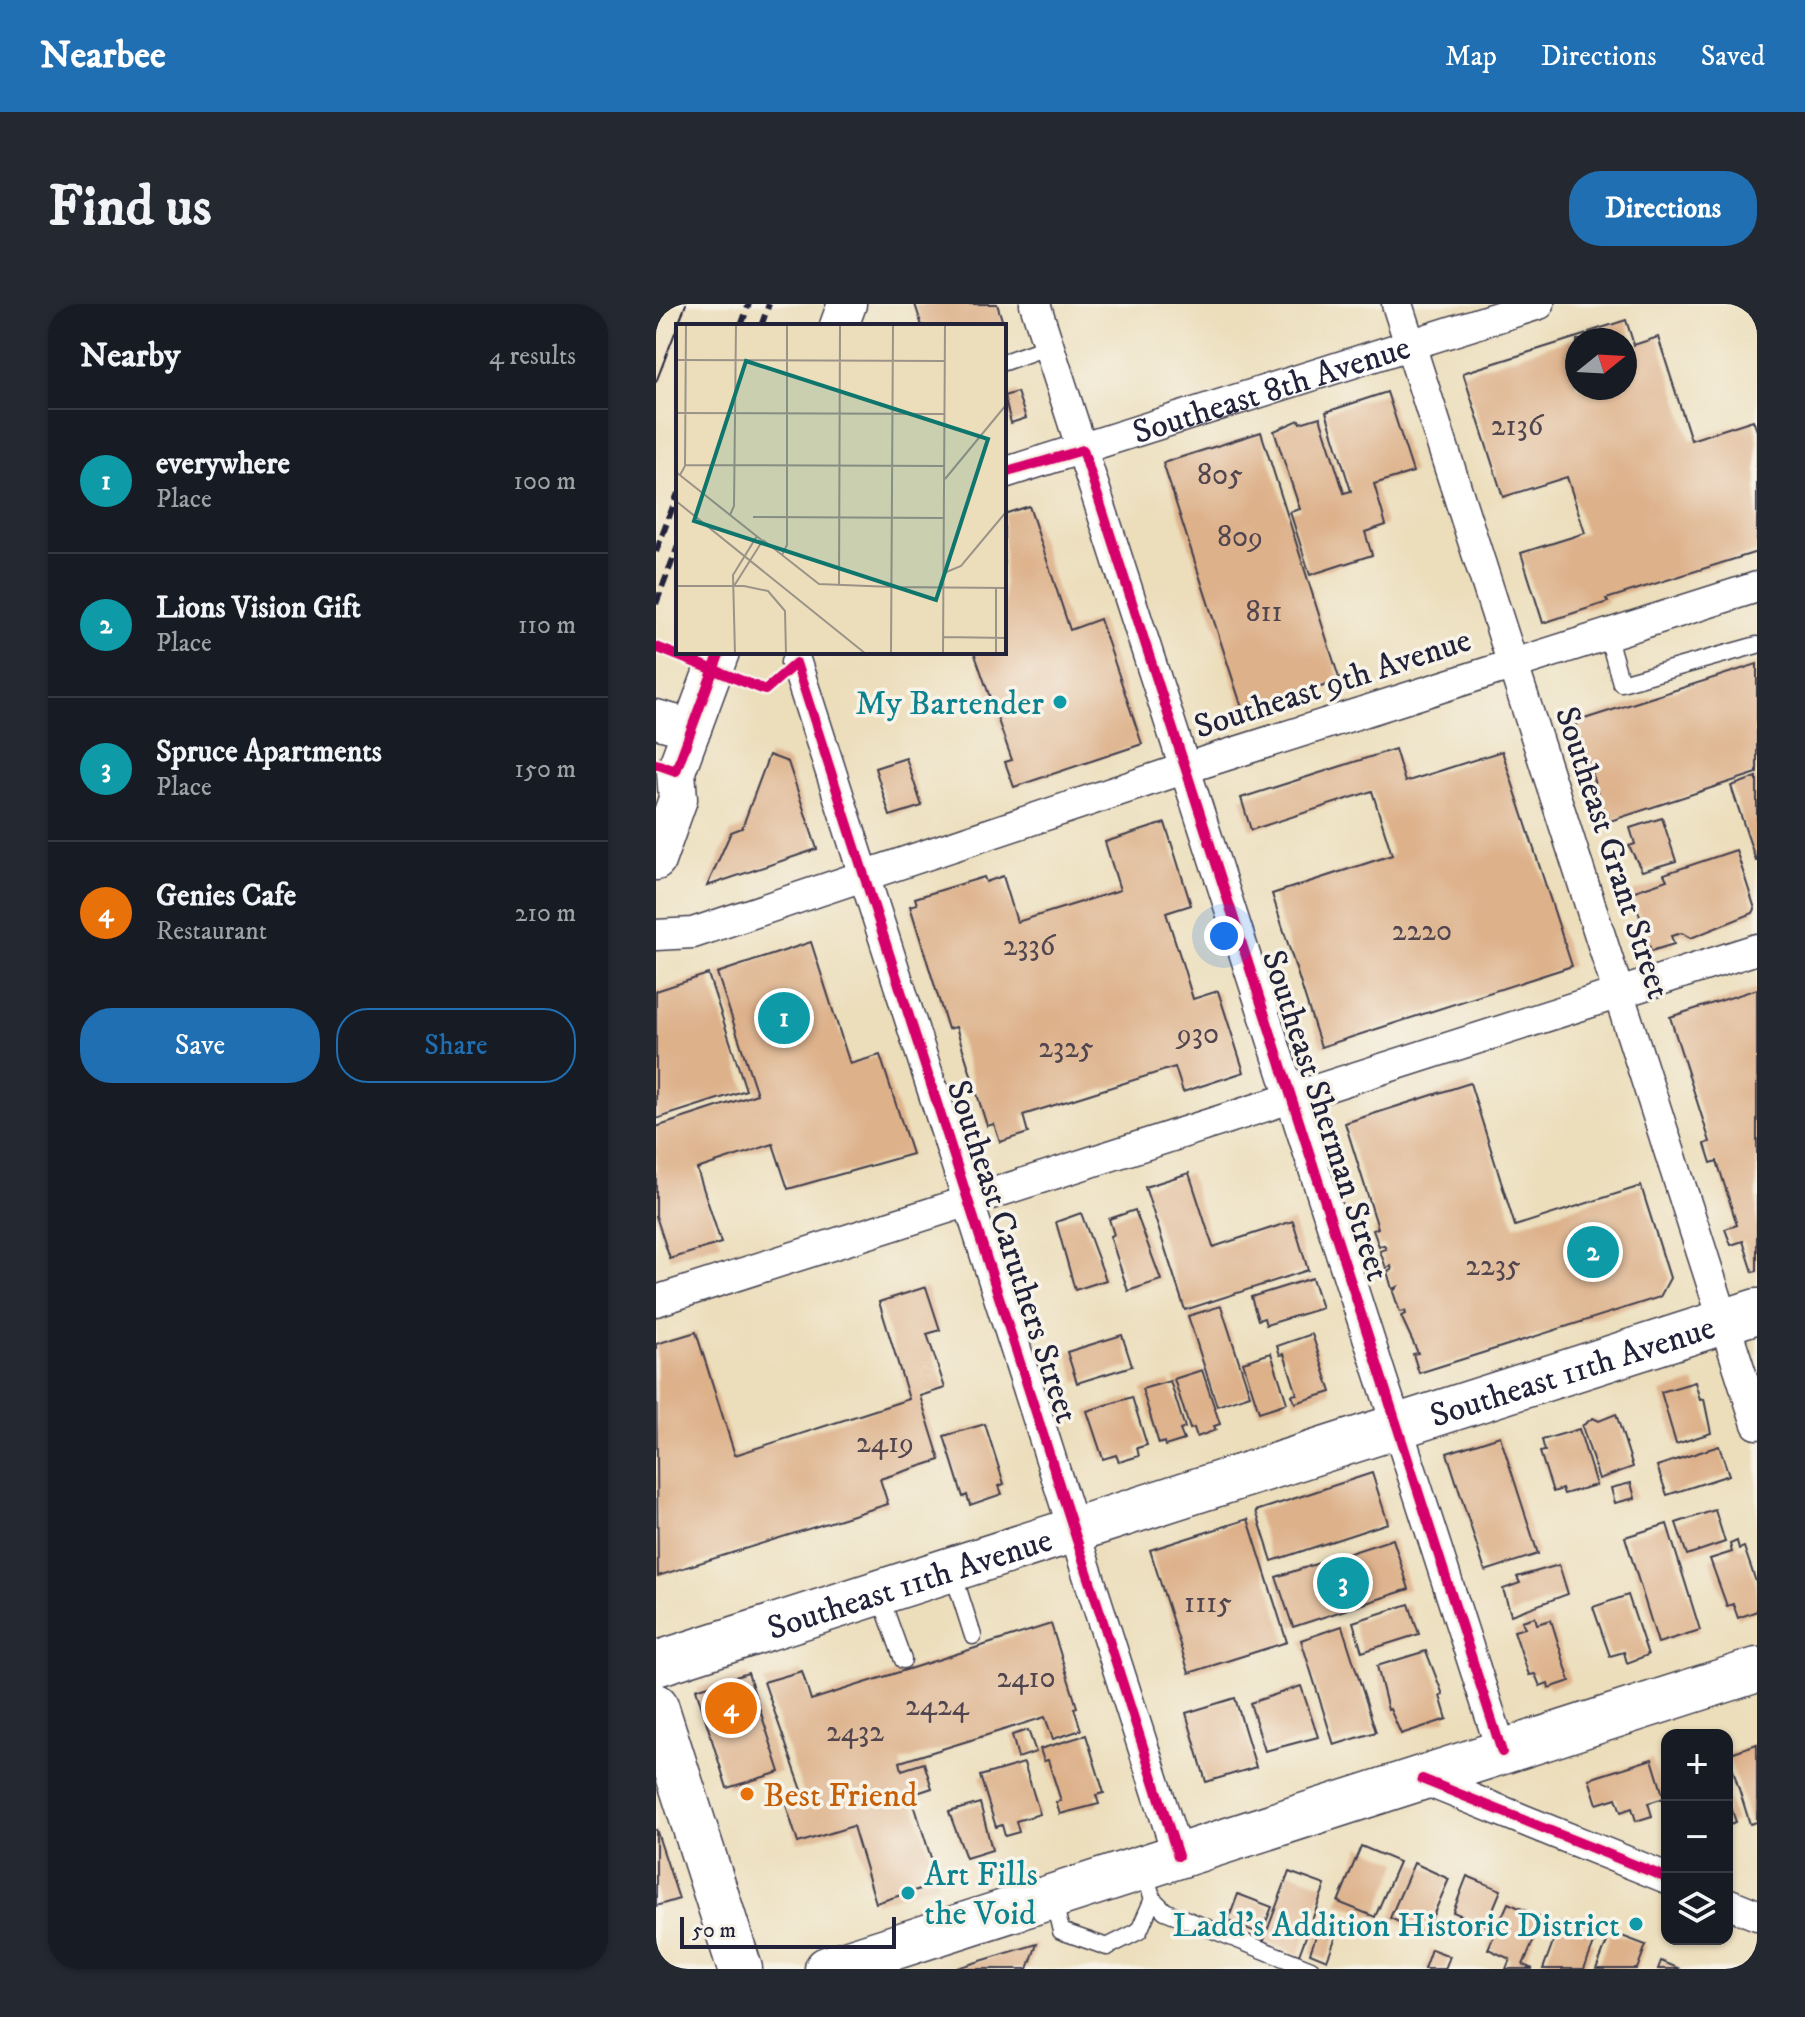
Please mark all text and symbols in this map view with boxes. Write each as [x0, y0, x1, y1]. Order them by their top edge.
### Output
text: Nearbee [40, 32, 166, 80]
text: Map [1445, 39, 1497, 74]
text: Directions [1541, 39, 1657, 74]
text: Saved [1701, 39, 1765, 74]
button: Directions [1569, 171, 1757, 246]
text: Find us [48, 173, 212, 243]
inset map [676, 324, 1006, 654]
street label: Southeast 8th Avenue [1128, 327, 1416, 454]
north arrow [1565, 328, 1637, 400]
text: Nearby [80, 335, 181, 377]
text: 4 results [489, 340, 576, 373]
house number: 2136 [1491, 408, 1545, 445]
text: everywhere [156, 446, 290, 483]
house number: 805 [1197, 457, 1243, 494]
text: 1 [101, 465, 111, 498]
text: 100 m [513, 465, 576, 498]
text: Place [156, 483, 212, 516]
house number: 809 [1217, 519, 1263, 556]
text: Lions Vision Gift [156, 590, 361, 627]
house number: 811 [1245, 594, 1283, 631]
text: 2 [100, 609, 112, 642]
text: 110 m [518, 609, 576, 642]
street label: Southeast 9th Avenue [1189, 619, 1476, 748]
text: Place [156, 627, 212, 660]
place label: My Bartender [855, 683, 1044, 725]
marker: My Bartender [1051, 693, 1069, 711]
street label: Southeast Grant Street [1545, 701, 1679, 1004]
text: Spruce Apartments [156, 734, 382, 771]
text: 3 [101, 753, 111, 786]
text: 150 m [515, 753, 576, 786]
text: Place [156, 771, 212, 804]
text: Genies Cafe [156, 878, 296, 915]
text: 4 [99, 897, 113, 930]
text: 210 m [515, 897, 576, 930]
house number: 2220 [1392, 913, 1452, 950]
text: Restaurant [156, 915, 267, 948]
your location [1204, 916, 1244, 956]
house number: 2336 [1003, 928, 1057, 965]
street label: Southeast Sherman Street [1252, 945, 1398, 1286]
pin: 1 [758, 988, 810, 1048]
button: Save [80, 1008, 320, 1083]
button: Share [336, 1008, 576, 1083]
house number: 930 [1175, 1016, 1219, 1053]
house number: 2325 [1038, 1030, 1094, 1067]
street label: Southeast Caruthers Street [937, 1075, 1087, 1428]
pin: 2 [1567, 1222, 1619, 1282]
house number: 2235 [1465, 1248, 1521, 1285]
street label: Southeast 11th Avenue [1425, 1307, 1720, 1437]
house number: 2419 [856, 1425, 914, 1462]
street label: Southeast 11th Avenue [762, 1519, 1058, 1650]
pin: 3 [1317, 1553, 1369, 1613]
house number: 1115 [1184, 1585, 1232, 1622]
house number: 2410 [996, 1660, 1056, 1697]
pin: 4 [705, 1678, 757, 1738]
house number: 2424 [905, 1688, 970, 1725]
house number: 2432 [826, 1714, 884, 1751]
map controls [1661, 1729, 1733, 1945]
button: + [1661, 1729, 1733, 1801]
place label: Best Friend [763, 1775, 917, 1817]
marker: Best Friend [738, 1785, 756, 1803]
button: − [1661, 1801, 1733, 1873]
place label: Art Fills the Void [924, 1854, 1038, 1935]
button: layers [1661, 1873, 1733, 1945]
marker: Art Fills the Void [899, 1884, 917, 1902]
place label: Ladd's Addition Historic District [1172, 1905, 1620, 1947]
scale bar [680, 1913, 896, 1949]
marker: Ladd's Addition Historic District [1627, 1915, 1645, 1933]
text: 50 m [692, 1917, 736, 1944]

